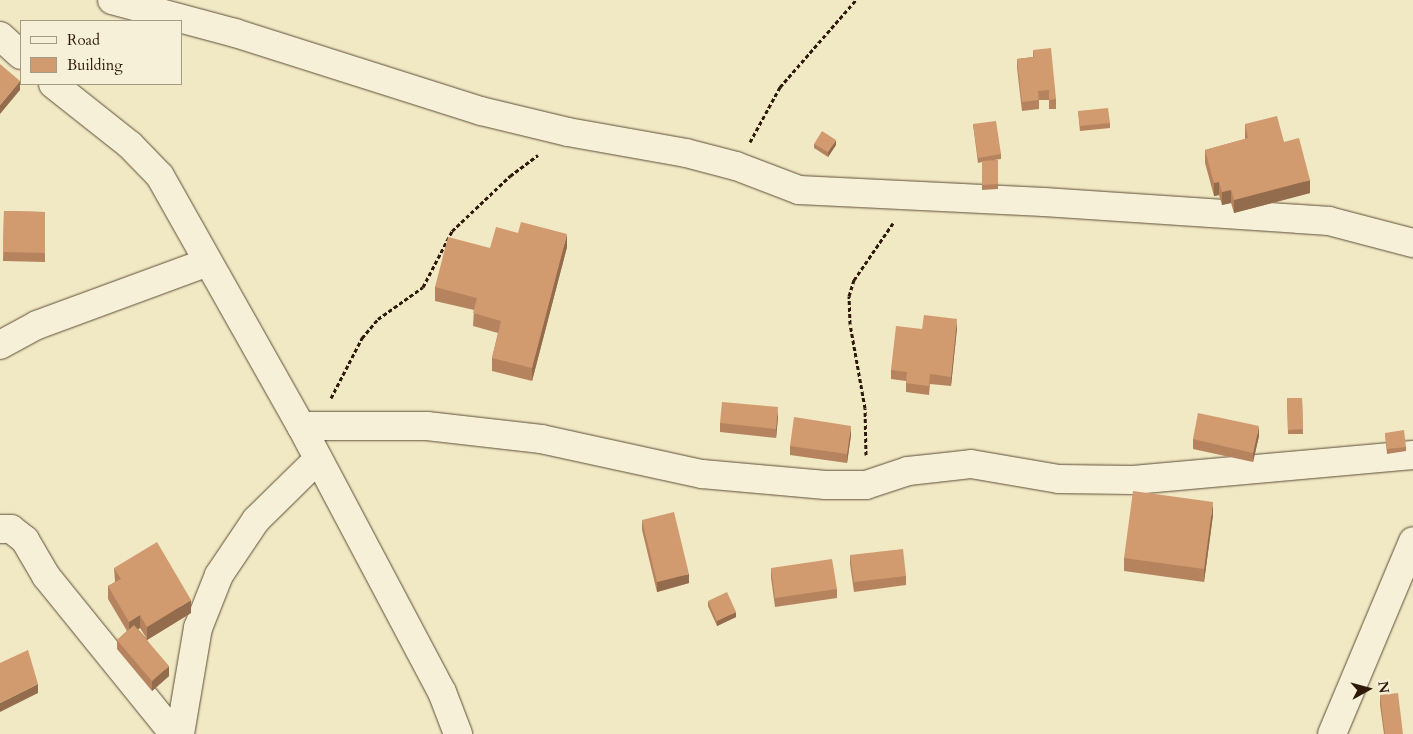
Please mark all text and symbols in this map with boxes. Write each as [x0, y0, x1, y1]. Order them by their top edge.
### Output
legend [20, 20, 182, 85]
text: Road [67, 30, 100, 50]
text: Building [67, 55, 123, 75]
north arrow [1343, 664, 1393, 714]
text: N [1373, 680, 1394, 694]

